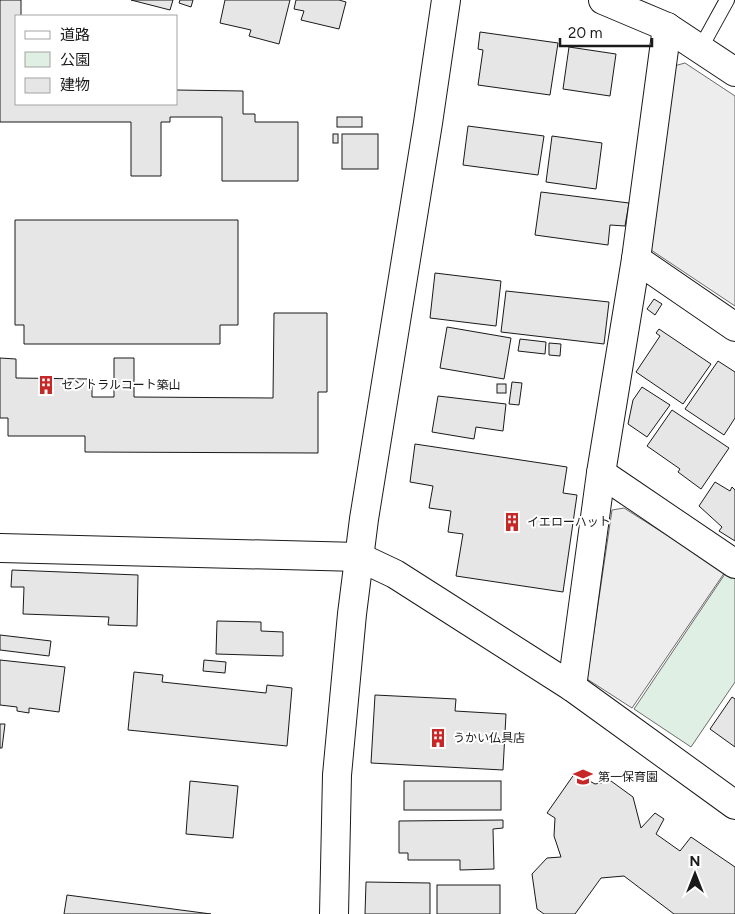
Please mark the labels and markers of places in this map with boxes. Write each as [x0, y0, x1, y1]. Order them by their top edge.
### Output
building icon: セントラルコート築山 [35, 374, 57, 396]
place label: セントラルコート築山 [61, 378, 181, 392]
building icon: イエローハット [501, 511, 523, 533]
place label: イエローハット [527, 515, 611, 529]
building icon: うかい仏具店 [427, 727, 449, 749]
place label: うかい仏具店 [453, 731, 525, 745]
school or university icon: 第一保育園 [572, 766, 594, 788]
place label: 第一保育園 [598, 770, 658, 784]

